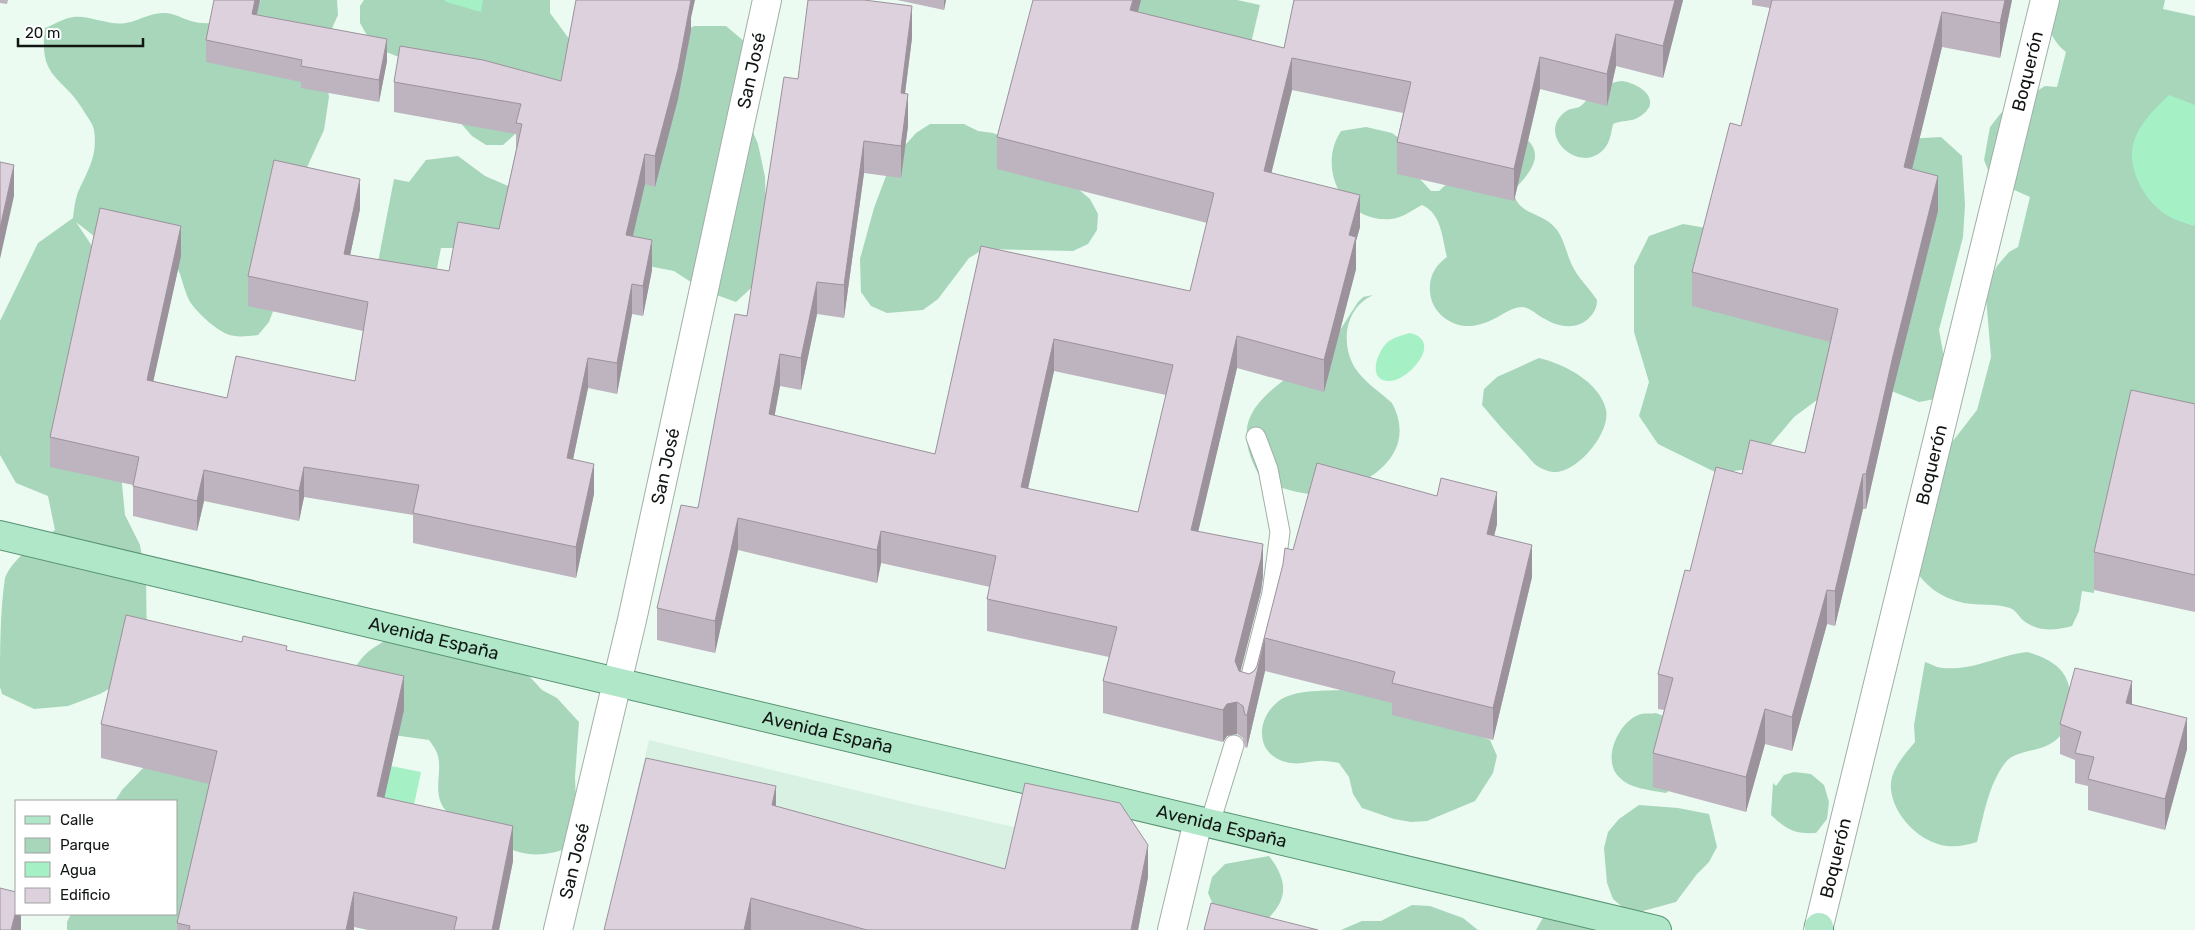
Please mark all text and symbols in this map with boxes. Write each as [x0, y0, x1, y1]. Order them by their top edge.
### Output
scale bar [18, 15, 142, 47]
text: 20 m [25, 24, 60, 42]
street label: Boquerón [2007, 29, 2048, 114]
street label: San José [733, 30, 771, 111]
street label: Boquerón [1911, 422, 1952, 507]
street label: San José [646, 426, 684, 507]
street label: Avenida España [366, 612, 501, 665]
street label: Avenida España [760, 706, 895, 758]
legend [15, 800, 178, 915]
street label: Avenida España [1154, 800, 1289, 852]
text: Calle [60, 811, 94, 829]
street label: Boquerón [1815, 816, 1856, 901]
street label: San José [555, 821, 594, 901]
text: Parque [60, 836, 110, 854]
text: Agua [60, 861, 96, 879]
text: Edificio [60, 886, 110, 904]

